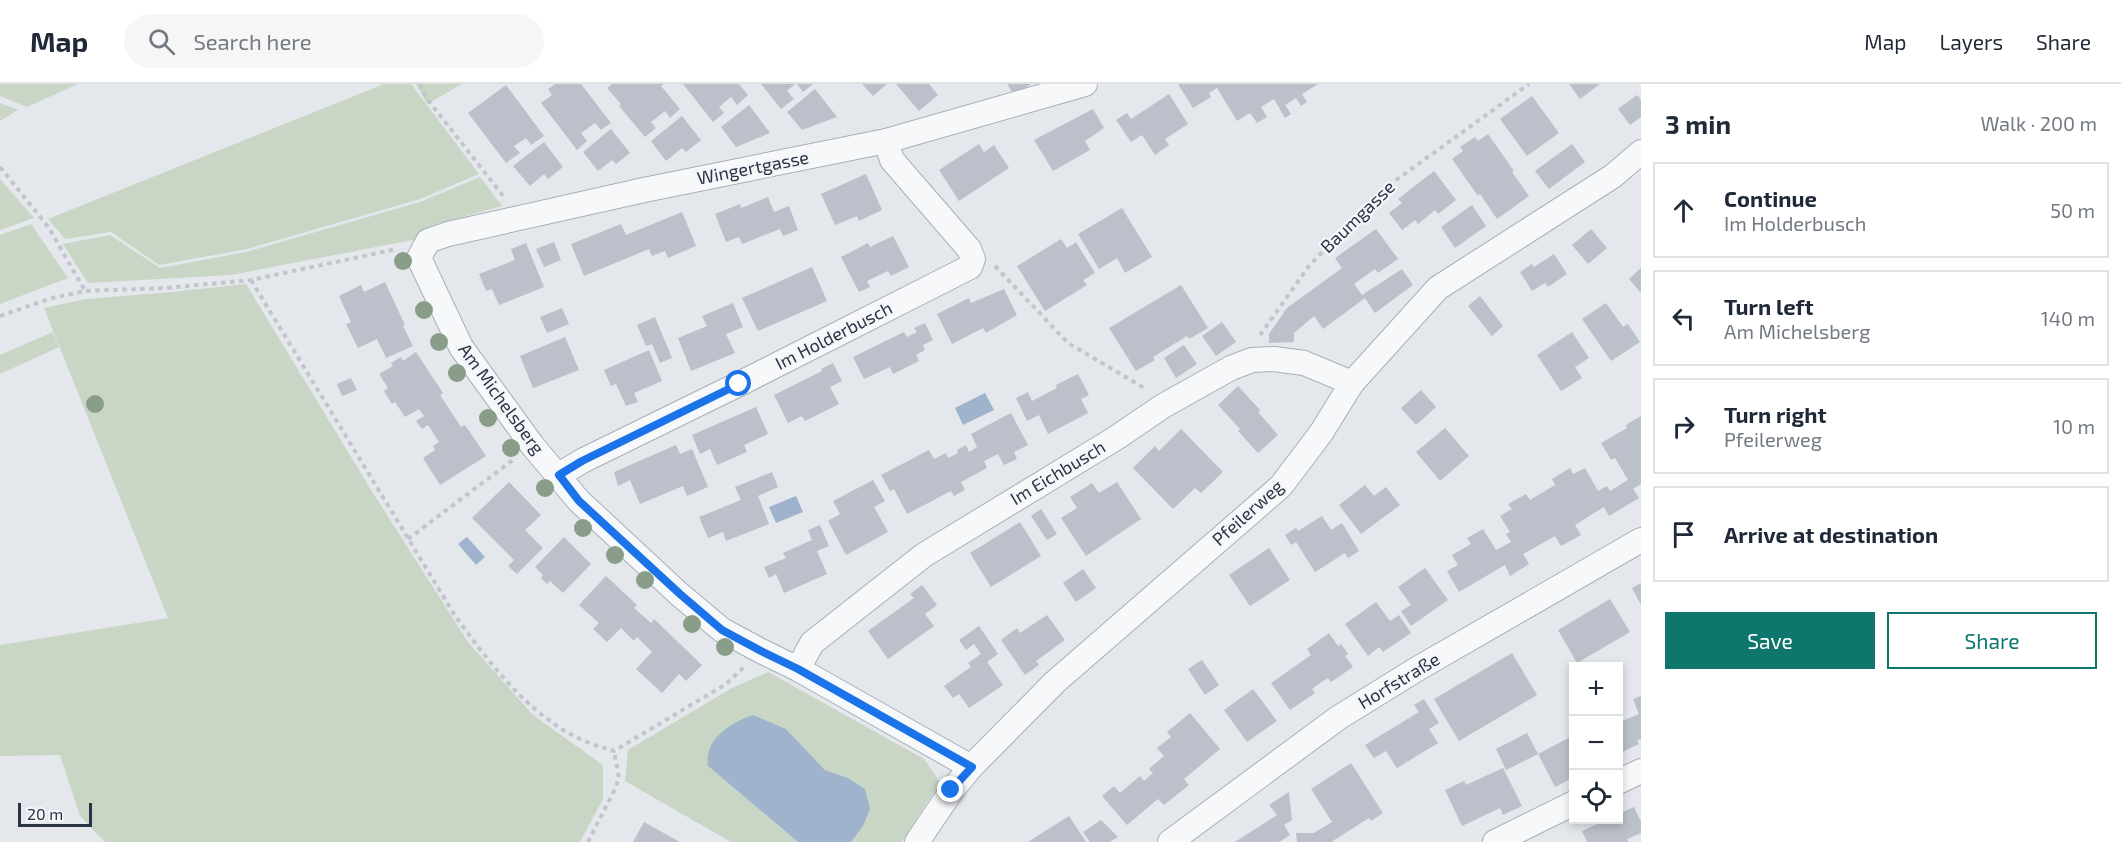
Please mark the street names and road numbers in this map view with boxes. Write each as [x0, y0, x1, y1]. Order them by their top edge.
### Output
street label: Wingertgasse [695, 145, 811, 189]
street label: Baumgasse [1316, 175, 1399, 257]
street label: Im Holderbusch [771, 296, 896, 374]
street label: Am Michelsberg [454, 339, 549, 458]
street label: Im Eichbusch [1006, 435, 1109, 509]
street label: Pfeilerweg [1207, 475, 1287, 550]
street label: Horfstraße [1354, 647, 1443, 713]

